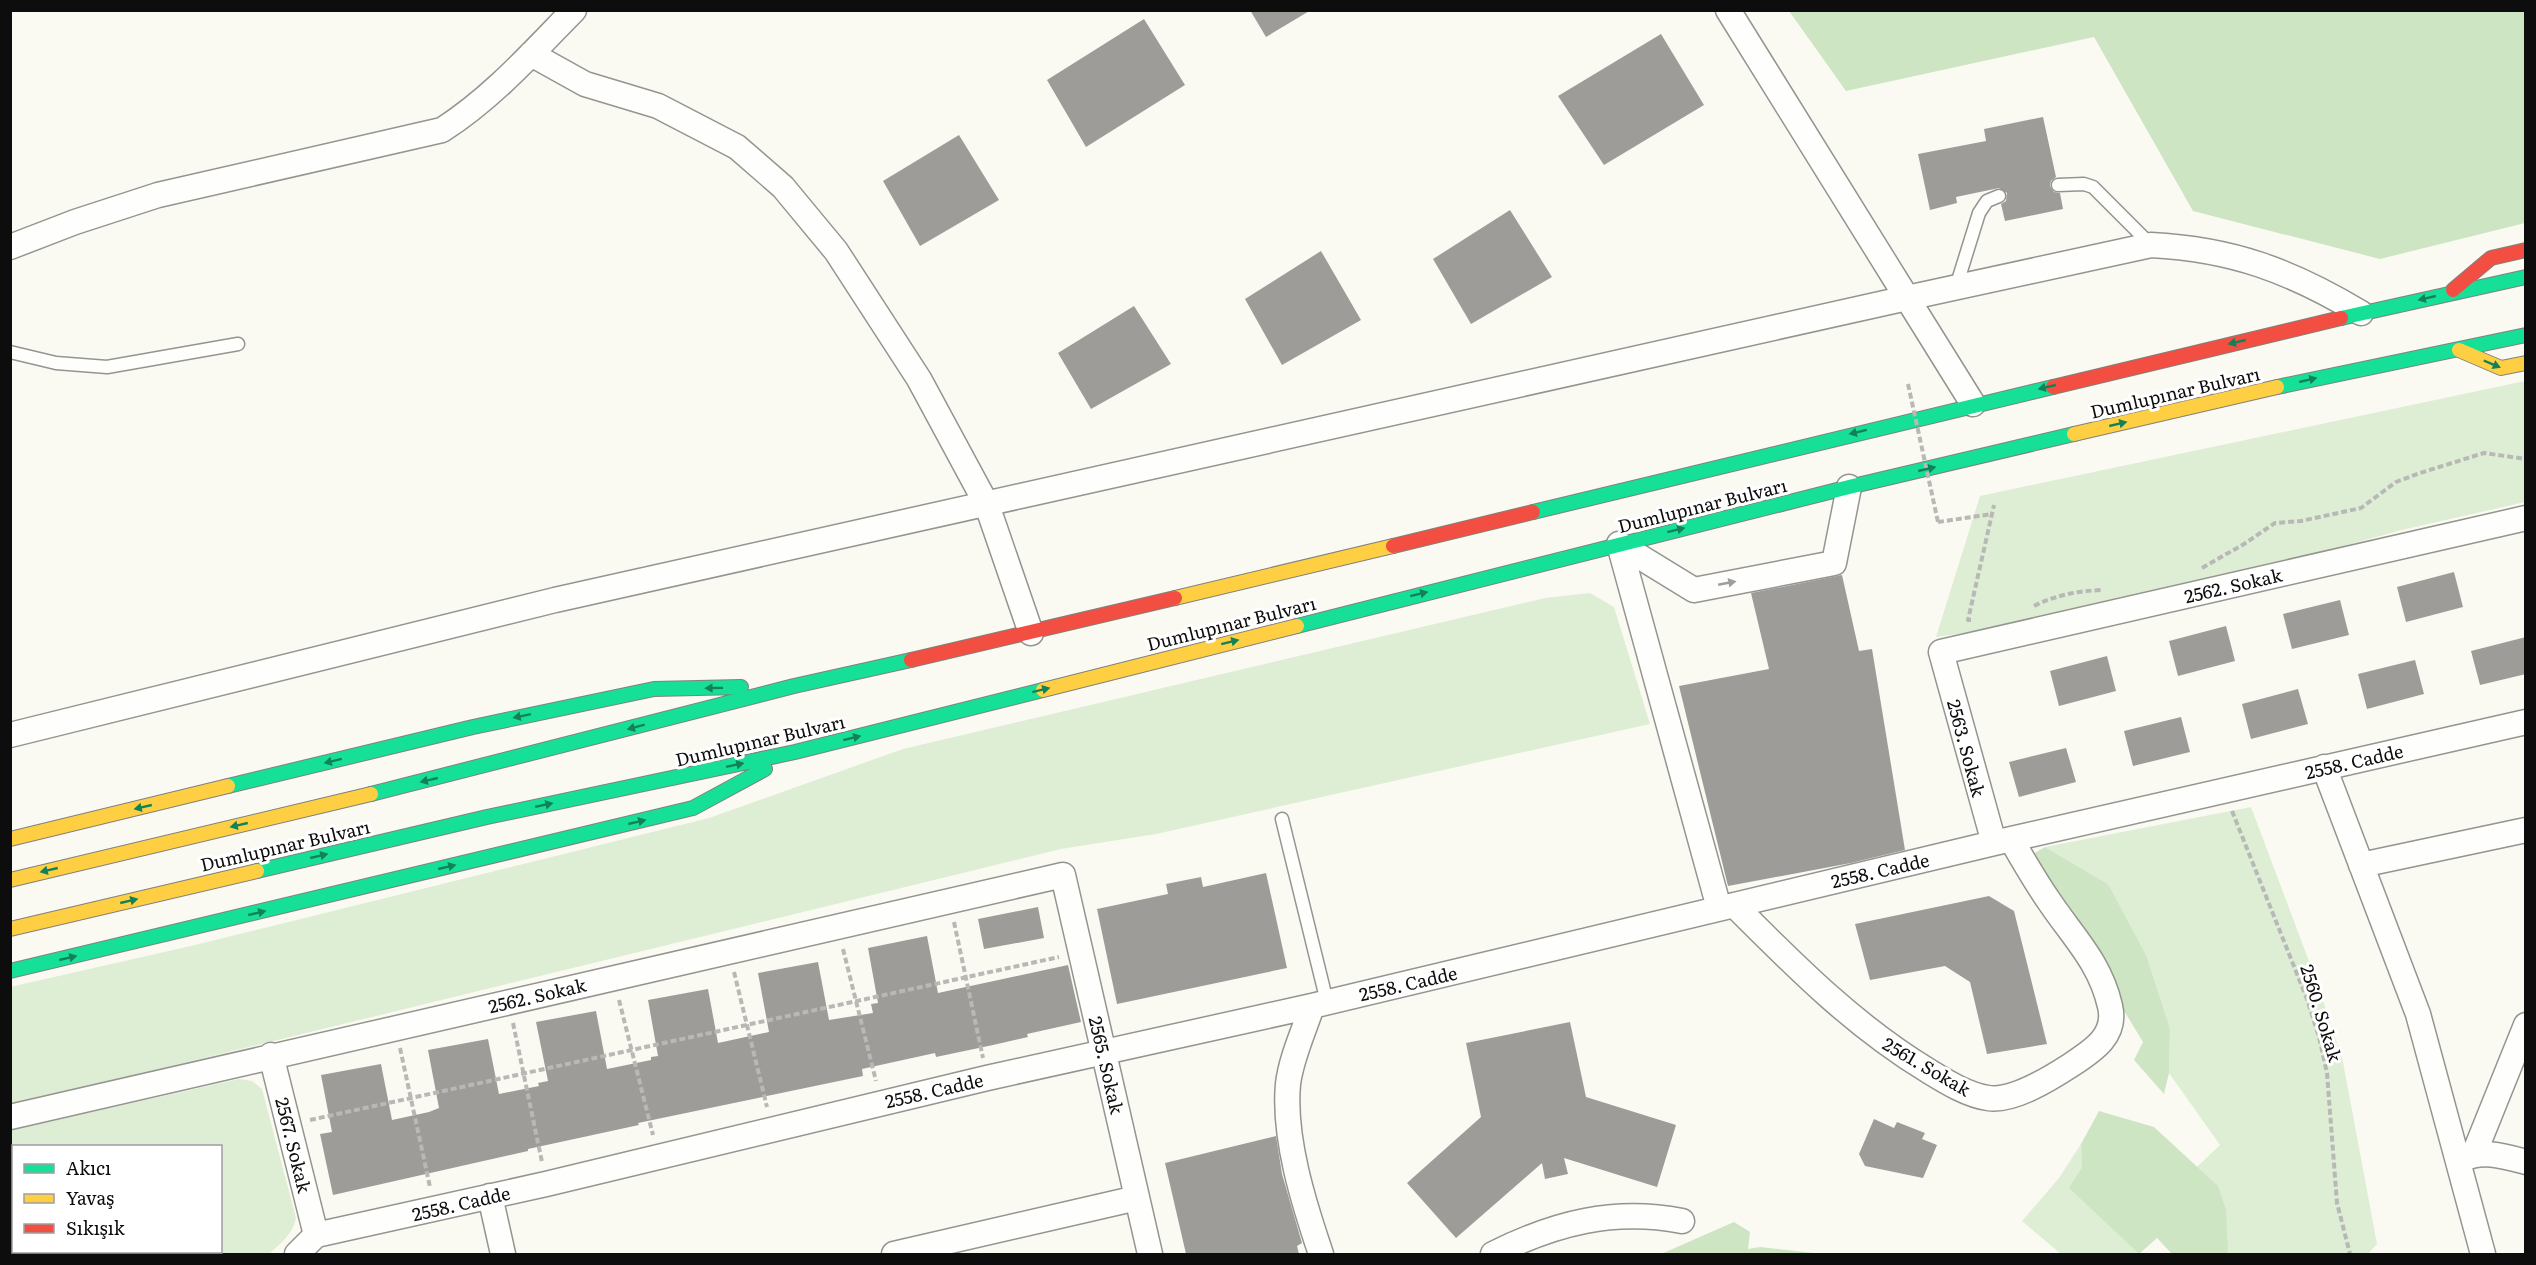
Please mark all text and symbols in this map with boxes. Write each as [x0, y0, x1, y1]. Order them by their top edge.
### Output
one-way arrow [2418, 293, 2436, 303]
one-way arrow [2228, 337, 2246, 347]
street label: Dumlupınar Bulvarı [2087, 359, 2263, 425]
one-way arrow [2483, 359, 2501, 369]
one-way arrow [2299, 374, 2317, 384]
one-way arrow [2038, 382, 2057, 392]
one-way arrow [2109, 418, 2127, 428]
one-way arrow [1849, 428, 1867, 438]
one-way arrow [1918, 463, 1936, 473]
street label: Dumlupınar Bulvarı [1615, 471, 1789, 539]
one-way arrow [1667, 524, 1685, 534]
street label: 2562. Sokak [2182, 560, 2285, 609]
one-way arrow [1718, 578, 1737, 587]
street label: Dumlupınar Bulvarı [1144, 589, 1318, 657]
one-way arrow [1410, 589, 1429, 599]
one-way arrow [1221, 637, 1239, 646]
one-way arrow [705, 683, 724, 692]
one-way arrow [1032, 684, 1050, 694]
street label: 2563. Sokak [1941, 696, 1993, 801]
street label: Dumlupınar Bulvarı [672, 707, 848, 773]
one-way arrow [513, 712, 532, 722]
one-way arrow [627, 723, 645, 733]
one-way arrow [843, 732, 861, 742]
street label: 2558. Cadde [2302, 737, 2406, 785]
one-way arrow [324, 757, 342, 767]
one-way arrow [726, 759, 744, 769]
one-way arrow [419, 775, 438, 785]
one-way arrow [535, 800, 554, 809]
one-way arrow [134, 803, 152, 813]
street label: Dumlupınar Bulvarı [197, 812, 373, 878]
one-way arrow [627, 817, 646, 826]
one-way arrow [229, 821, 248, 830]
street label: 2558. Cadde [1828, 846, 1932, 894]
one-way arrow [309, 850, 328, 860]
one-way arrow [438, 862, 456, 872]
one-way arrow [40, 866, 59, 876]
one-way arrow [120, 895, 138, 905]
one-way arrow [248, 907, 266, 917]
one-way arrow [58, 952, 77, 962]
street label: 2558. Cadde [1356, 959, 1460, 1007]
street label: 2560. Sokak [2294, 961, 2350, 1066]
street label: 2562. Sokak [486, 970, 589, 1019]
street label: 2565. Sokak [1083, 1014, 1132, 1117]
street label: 2561. Sokak [1878, 1030, 1977, 1103]
street label: 2558. Cadde [882, 1066, 986, 1114]
street label: 2567. Sokak [269, 1094, 319, 1197]
legend [12, 1145, 222, 1253]
text: Akıcı [66, 1154, 111, 1181]
street label: 2558. Cadde [409, 1179, 513, 1227]
text: Yavaş [66, 1184, 114, 1211]
text: Sıkışık [66, 1214, 126, 1241]

